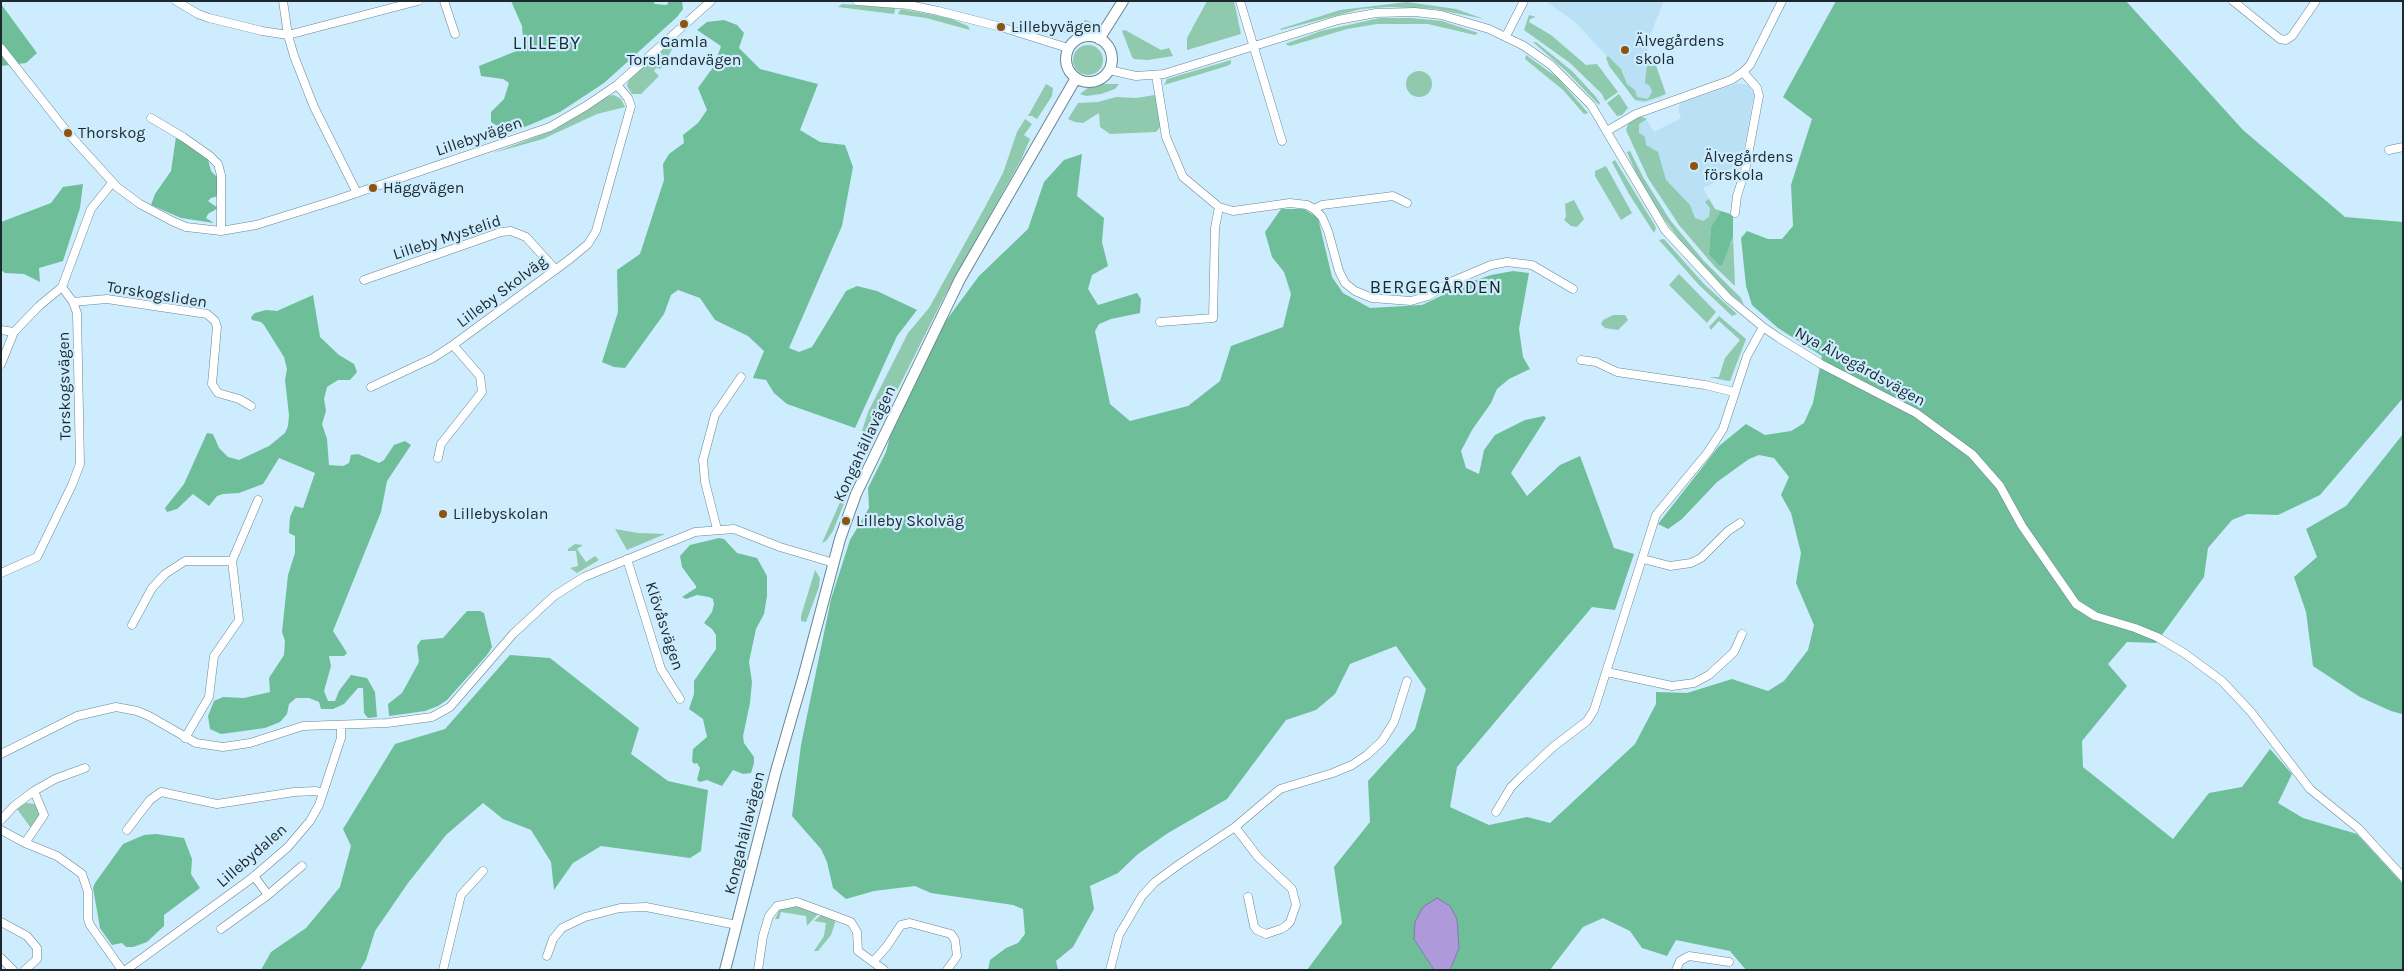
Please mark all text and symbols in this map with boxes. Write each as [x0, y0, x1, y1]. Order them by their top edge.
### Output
place label: Lillebyvägen [1011, 17, 1101, 37]
marker: Gamla Torslandavägen [678, 18, 690, 30]
marker: Lillebyvägen [995, 21, 1007, 33]
place label: Älvegårdens skola [1635, 31, 1724, 69]
place label: Gamla Torslandavägen [627, 32, 741, 70]
district label: LILLEBY [512, 33, 582, 55]
marker: Älvegårdens skola [1619, 44, 1631, 56]
street label: Lillebyvägen [433, 113, 525, 161]
place label: Thorskog [78, 123, 145, 143]
marker: Thorskog [62, 127, 74, 139]
place label: Älvegårdens förskola [1704, 147, 1793, 185]
marker: Älvegårdens förskola [1688, 160, 1700, 172]
place label: Häggvägen [383, 178, 464, 198]
marker: Häggvägen [367, 182, 379, 194]
street label: Lilleby Mystelid [391, 211, 503, 265]
street label: Lilleby Skolväg [453, 252, 551, 332]
district label: BERGEGÅRDEN [1368, 277, 1504, 299]
street label: Torskogsliden [105, 278, 209, 312]
street label: Nya Älvegårdsvägen [1791, 323, 1929, 411]
street label: Torskogsvägen [54, 332, 76, 440]
street label: Kongahällavägen [830, 383, 900, 505]
place label: Lillebyskolan [453, 504, 548, 524]
marker: Lillebyskolan [437, 508, 449, 520]
place label: Lilleby Skolväg [856, 511, 964, 531]
marker: Lilleby Skolväg [840, 515, 852, 527]
street label: Klövåsvägen [641, 579, 687, 673]
street label: Kongahällavägen [720, 770, 770, 896]
street label: Lillebydalen [213, 820, 291, 892]

